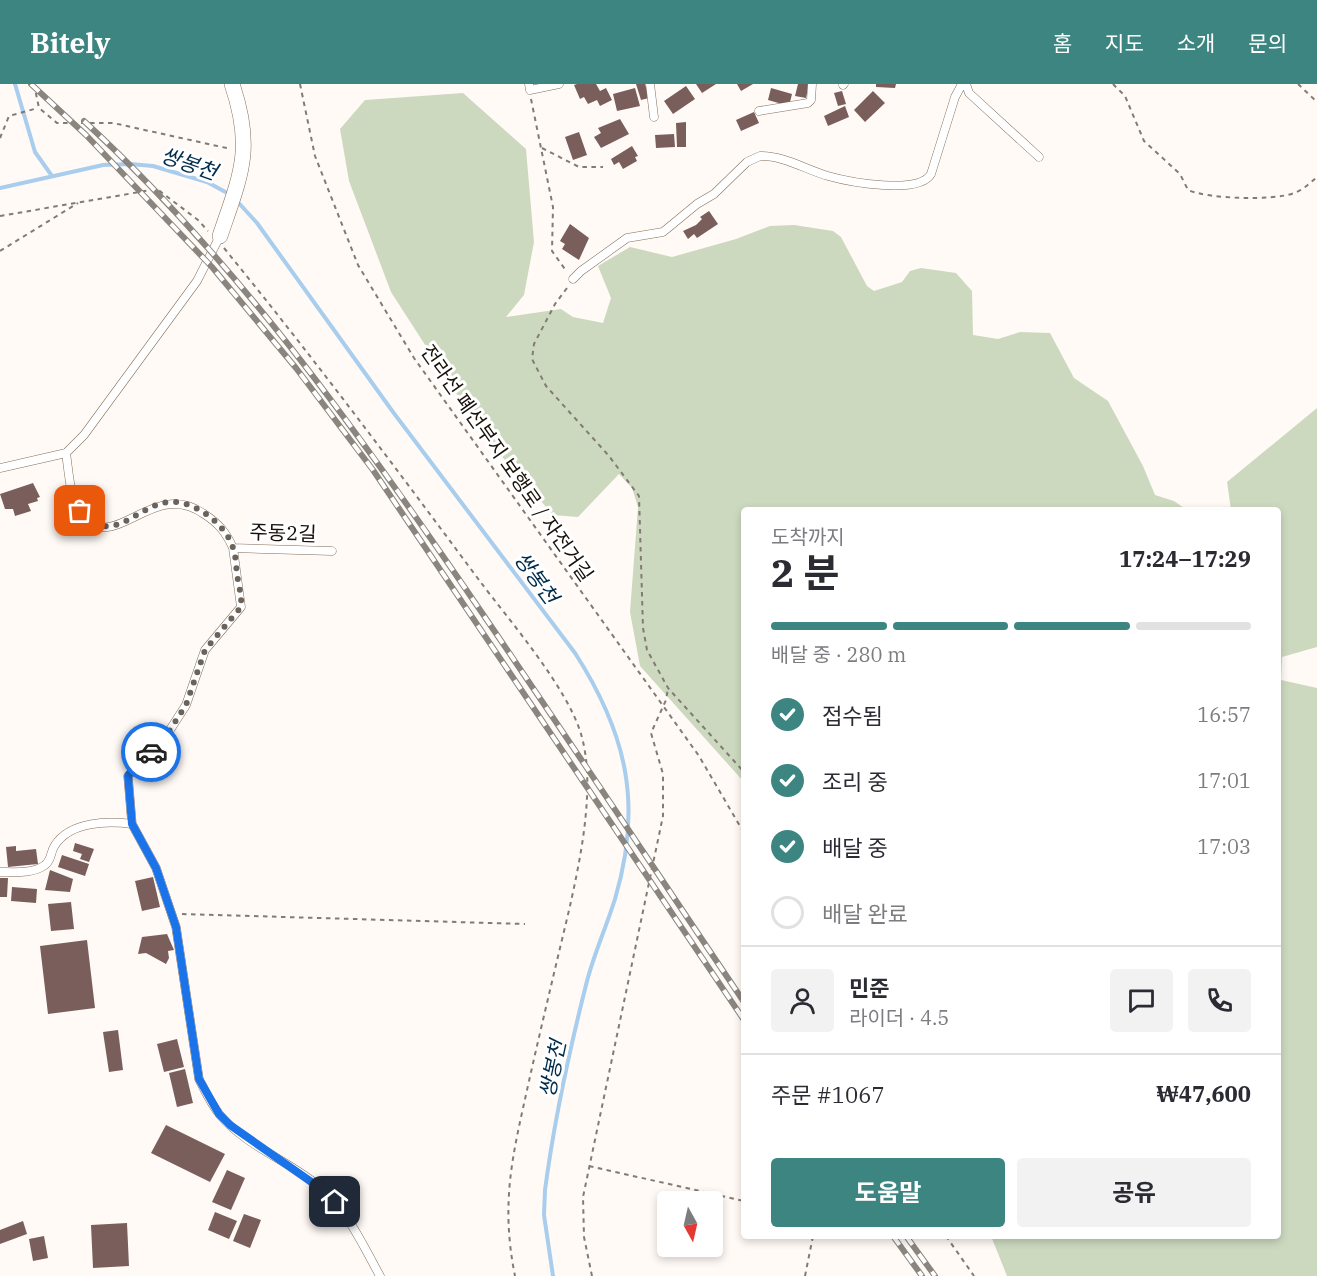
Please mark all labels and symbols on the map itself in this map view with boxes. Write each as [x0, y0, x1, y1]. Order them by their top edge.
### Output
water label: 쌍봉천 [157, 140, 224, 187]
street label: 전라선 폐선부지 보행로 / 자전거길 [415, 339, 600, 587]
pin [54, 485, 105, 536]
street label: 주동2길 [249, 518, 317, 547]
water label: 쌍봉천 [508, 546, 567, 611]
courier [121, 722, 181, 782]
water label: 쌍봉천 [532, 1035, 572, 1100]
pin [309, 1176, 360, 1227]
north arrow [657, 1191, 723, 1257]

